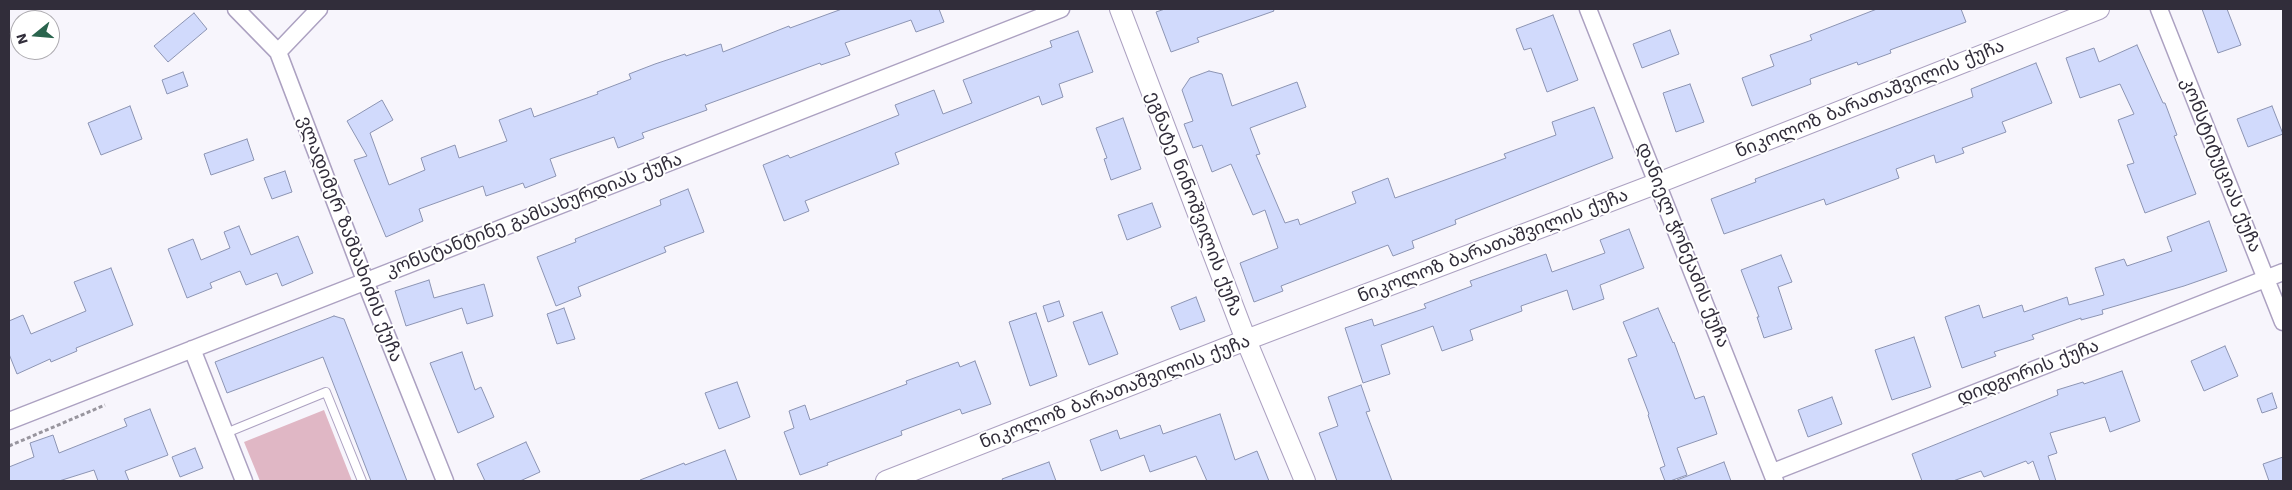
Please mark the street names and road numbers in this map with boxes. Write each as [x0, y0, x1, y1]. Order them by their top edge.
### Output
street label: ნიკოლოზ ბარათაშვილის ქუჩა [1732, 35, 2008, 163]
street label: კონსტიტუციას ქუჩა [2176, 74, 2266, 256]
street label: ეგნატე ნინოშვილის ქუჩა [1141, 89, 1247, 319]
street label: ვლადიმერ ზამბახიძის ქუჩა [293, 113, 407, 365]
street label: დანიელ ჭონქაძის ქუჩა [1632, 139, 1734, 351]
street label: კონსტანტინე გამსახურდიას ქუჩა [383, 148, 685, 282]
street label: ნიკოლოზ ბარათაშვილის ქუჩა [1355, 184, 1631, 308]
street label: ნიკოლოზ ბარათაშვილის ქუჩა [977, 330, 1253, 454]
street label: დიდგორის ქუჩა [1954, 335, 2102, 409]

